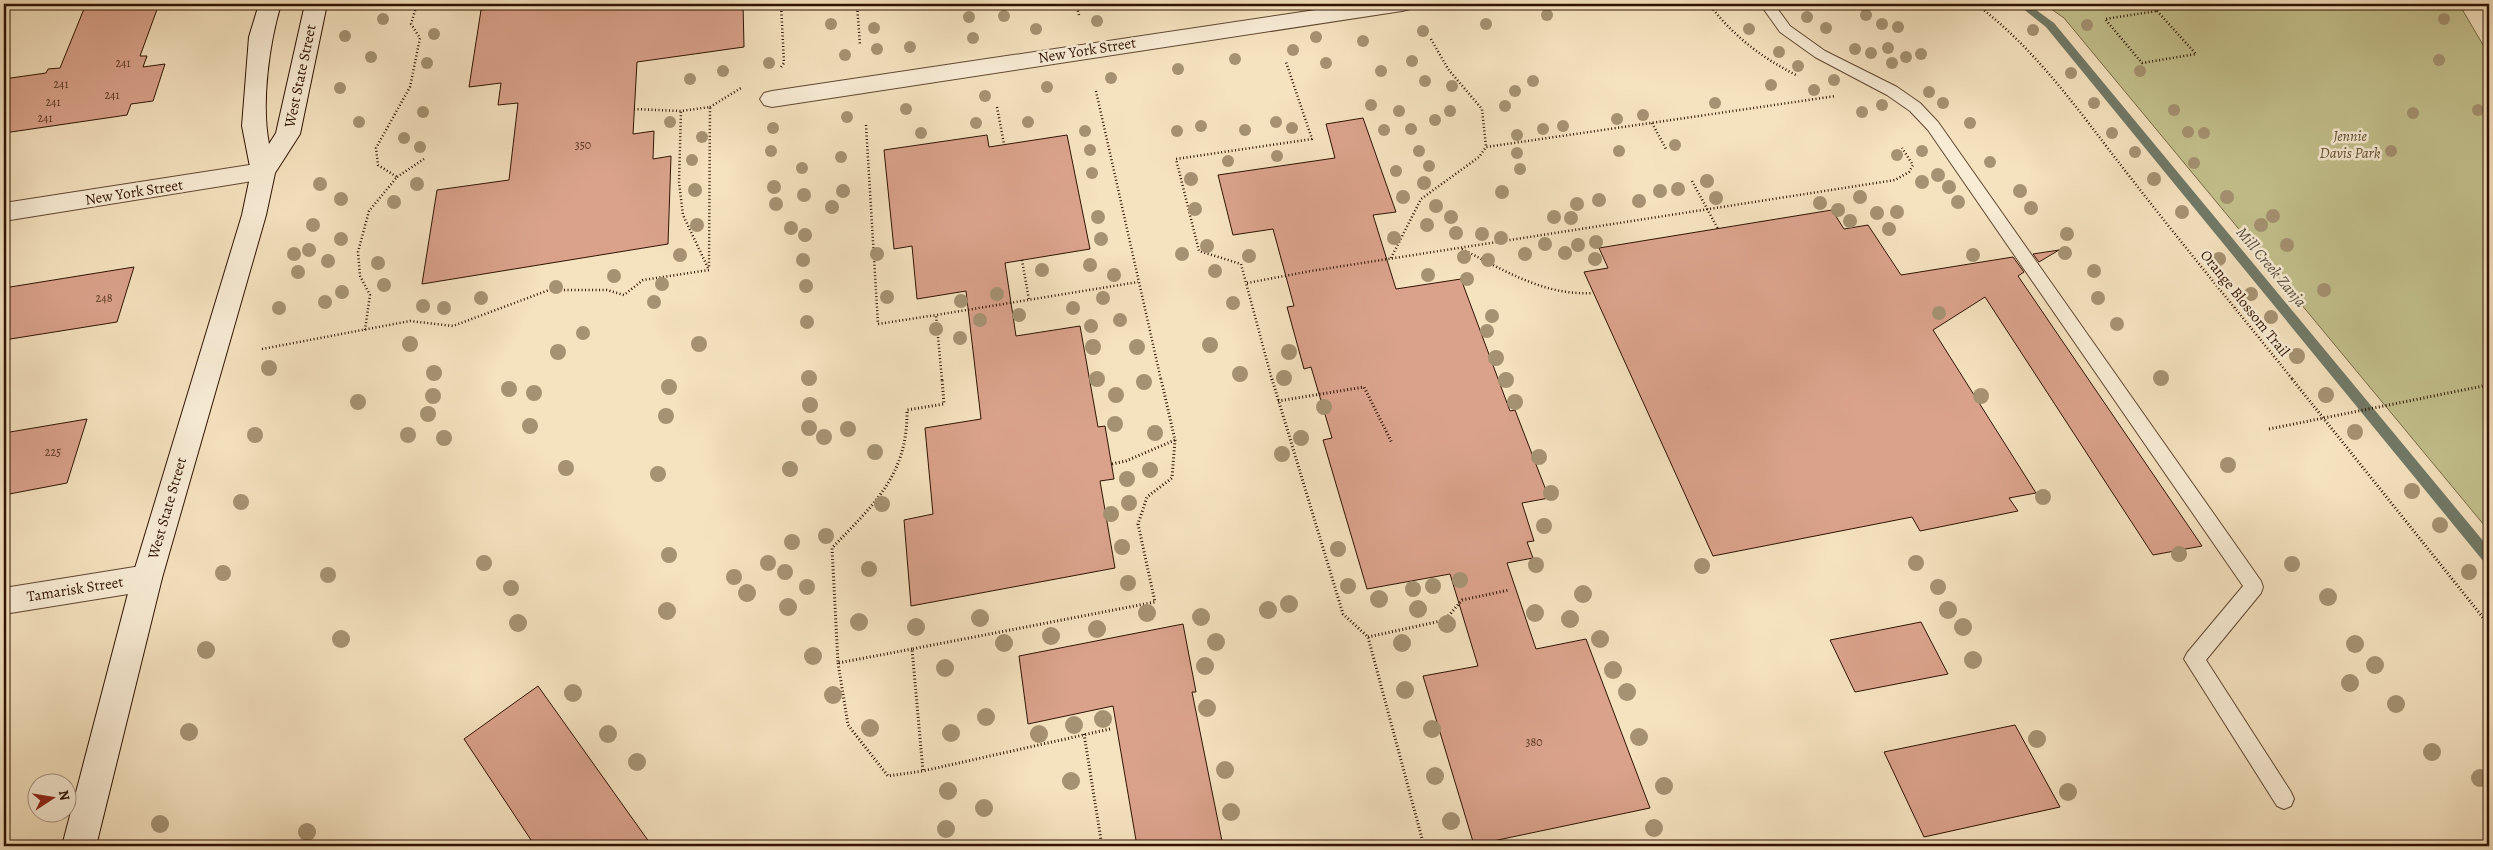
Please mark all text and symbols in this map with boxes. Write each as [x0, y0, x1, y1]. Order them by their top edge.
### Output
street label: West State Street [279, 23, 321, 130]
street label: New York Street [1037, 32, 1137, 68]
house number: 241 [115, 55, 131, 71]
house number: 241 [53, 76, 69, 92]
house number: 241 [104, 87, 120, 103]
house number: 241 [45, 94, 61, 110]
house number: 241 [37, 110, 53, 126]
park label: Jennie Davis Park [2320, 126, 2381, 163]
house number: 350 [575, 137, 591, 153]
street label: New York Street [84, 174, 184, 210]
water label: Mill Creek Zanja [2231, 222, 2312, 312]
street label: Orange Blossom Trail [2196, 246, 2294, 361]
house number: 248 [96, 290, 113, 306]
house number: 225 [45, 444, 61, 460]
street label: West State Street [143, 455, 191, 562]
street label: Tamarisk Street [25, 572, 125, 606]
house number: 380 [1525, 734, 1543, 750]
north arrow [28, 772, 78, 822]
text: N [54, 788, 75, 802]

